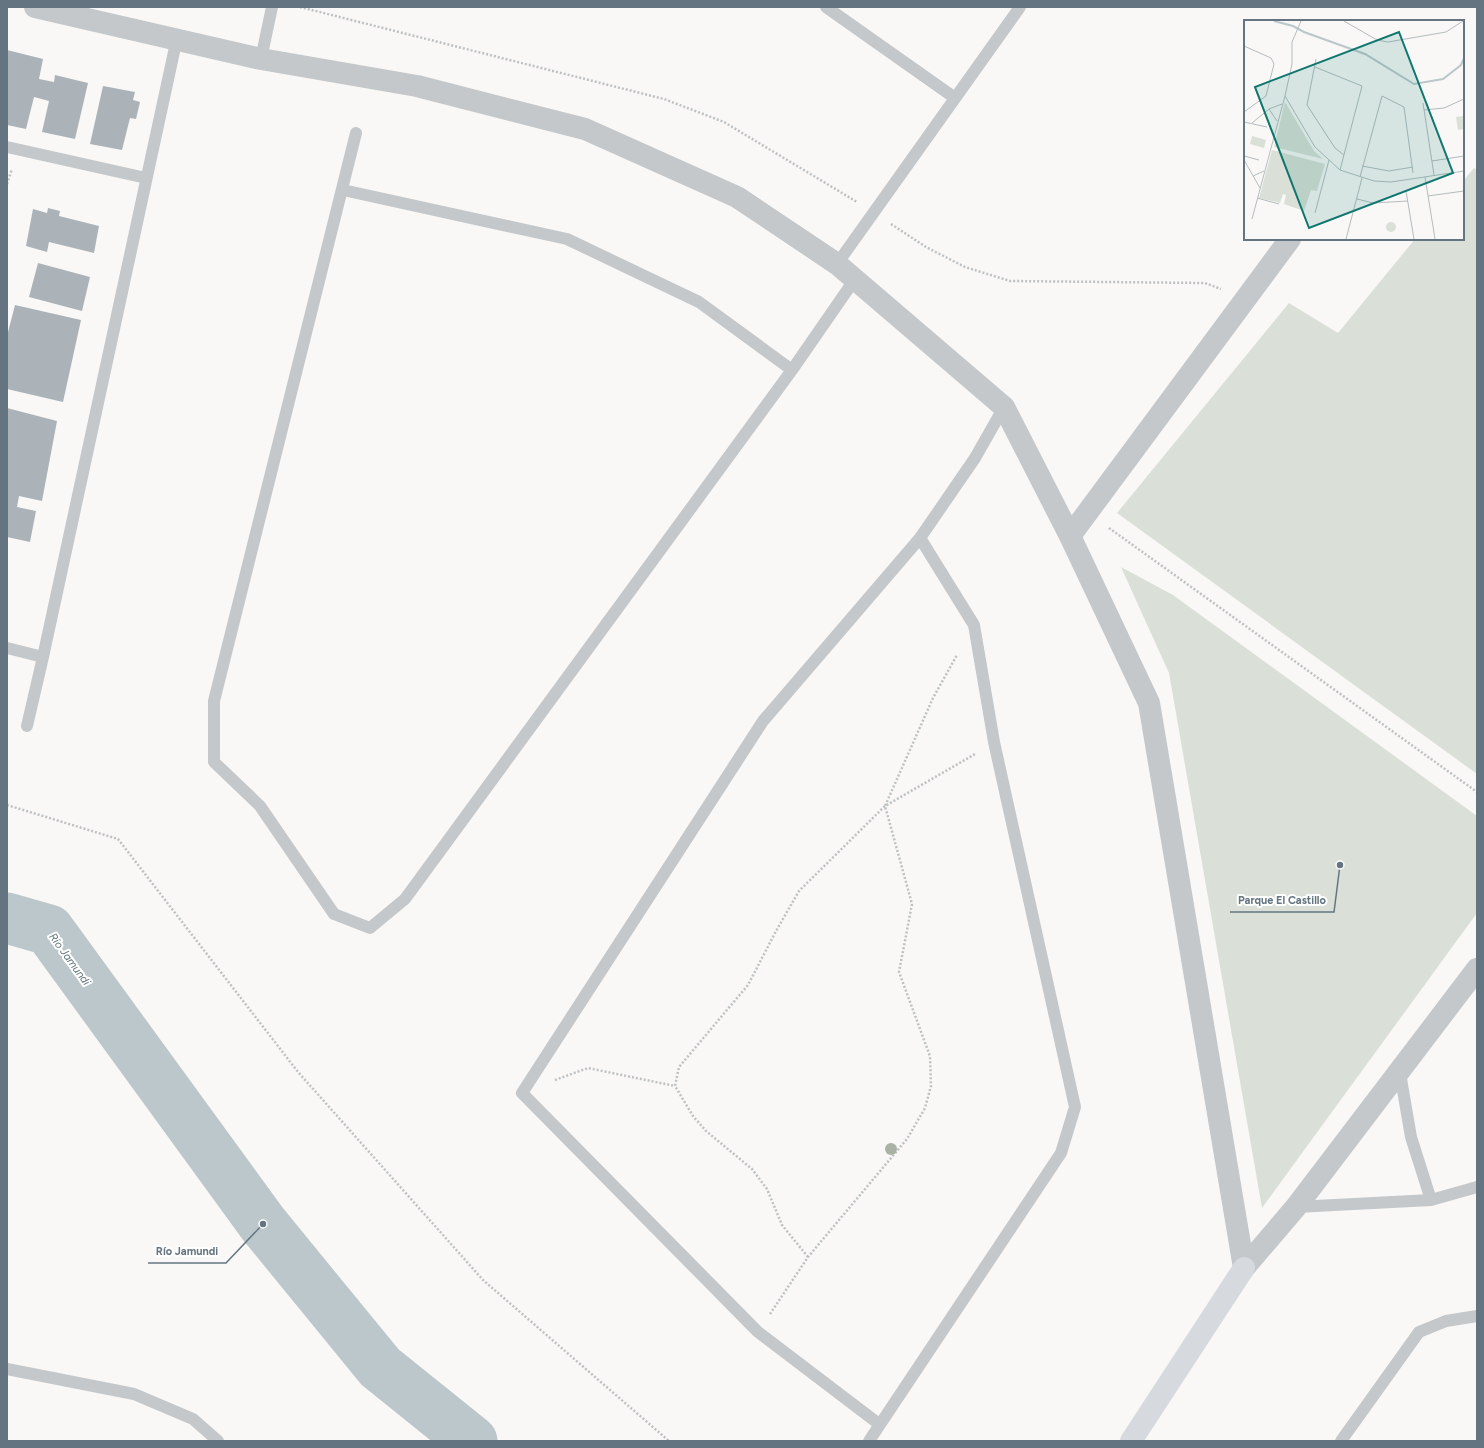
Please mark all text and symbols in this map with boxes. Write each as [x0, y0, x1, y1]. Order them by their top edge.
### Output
inset map [1244, 20, 1464, 240]
callout: Parque El Castillo [1230, 889, 1334, 912]
text: Parque El Castillo [1238, 894, 1327, 907]
water label: Río Jamundi [46, 931, 93, 988]
callout: Río Jamundi [148, 1240, 226, 1263]
text: Río Jamundi [156, 1245, 218, 1258]

